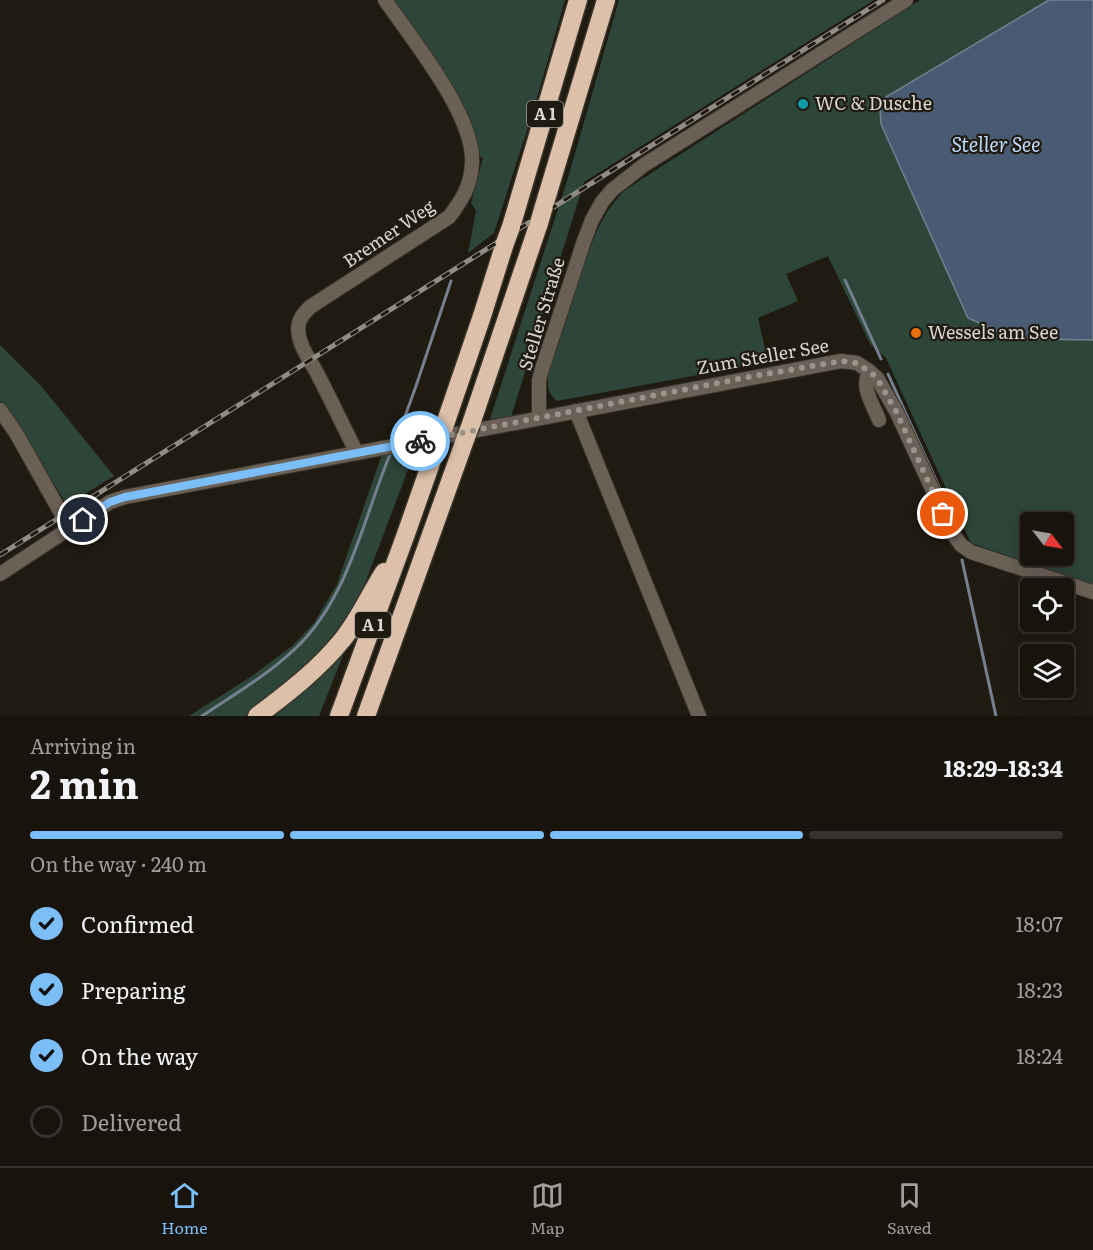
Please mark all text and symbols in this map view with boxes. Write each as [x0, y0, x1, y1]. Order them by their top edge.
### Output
place label: WC & Dusche [815, 89, 932, 116]
marker: WC & Dusche [796, 97, 810, 111]
road number: A 1 [527, 101, 563, 127]
water label: Steller See [951, 128, 1041, 158]
street label: Bremer Weg [337, 192, 440, 273]
street label: Steller Straße [511, 254, 571, 374]
place label: Wessels am See [928, 318, 1058, 345]
marker: Wessels am See [909, 326, 923, 340]
street label: Zum Steller See [695, 331, 831, 380]
courier [390, 411, 450, 471]
icon: bike [404, 425, 437, 458]
pin [917, 488, 968, 539]
pin [57, 494, 108, 545]
icon: bag [926, 497, 959, 530]
icon: home [66, 503, 99, 536]
north arrow [1020, 512, 1074, 566]
map controls [1020, 512, 1074, 698]
button: locate [1020, 578, 1074, 632]
road number: A 1 [355, 612, 391, 638]
button: layers [1020, 644, 1074, 698]
text: Arriving in [30, 730, 136, 760]
text: 18:29–18:34 [944, 751, 1063, 784]
text: 2 min [30, 753, 139, 811]
text: On the way · 240 m [30, 848, 207, 878]
icon: check [30, 907, 63, 940]
text: Confirmed [81, 907, 194, 940]
text: 18:07 [1015, 908, 1063, 938]
icon: check [30, 973, 63, 1006]
text: Preparing [81, 973, 185, 1006]
text: 18:23 [1016, 974, 1063, 1004]
icon: check [30, 1039, 63, 1072]
text: On the way [81, 1039, 198, 1072]
text: 18:24 [1016, 1040, 1063, 1070]
text: Delivered [81, 1105, 182, 1138]
tab: Home [161, 1179, 208, 1239]
tab: Map [530, 1179, 564, 1239]
tab: Saved [887, 1179, 932, 1239]

